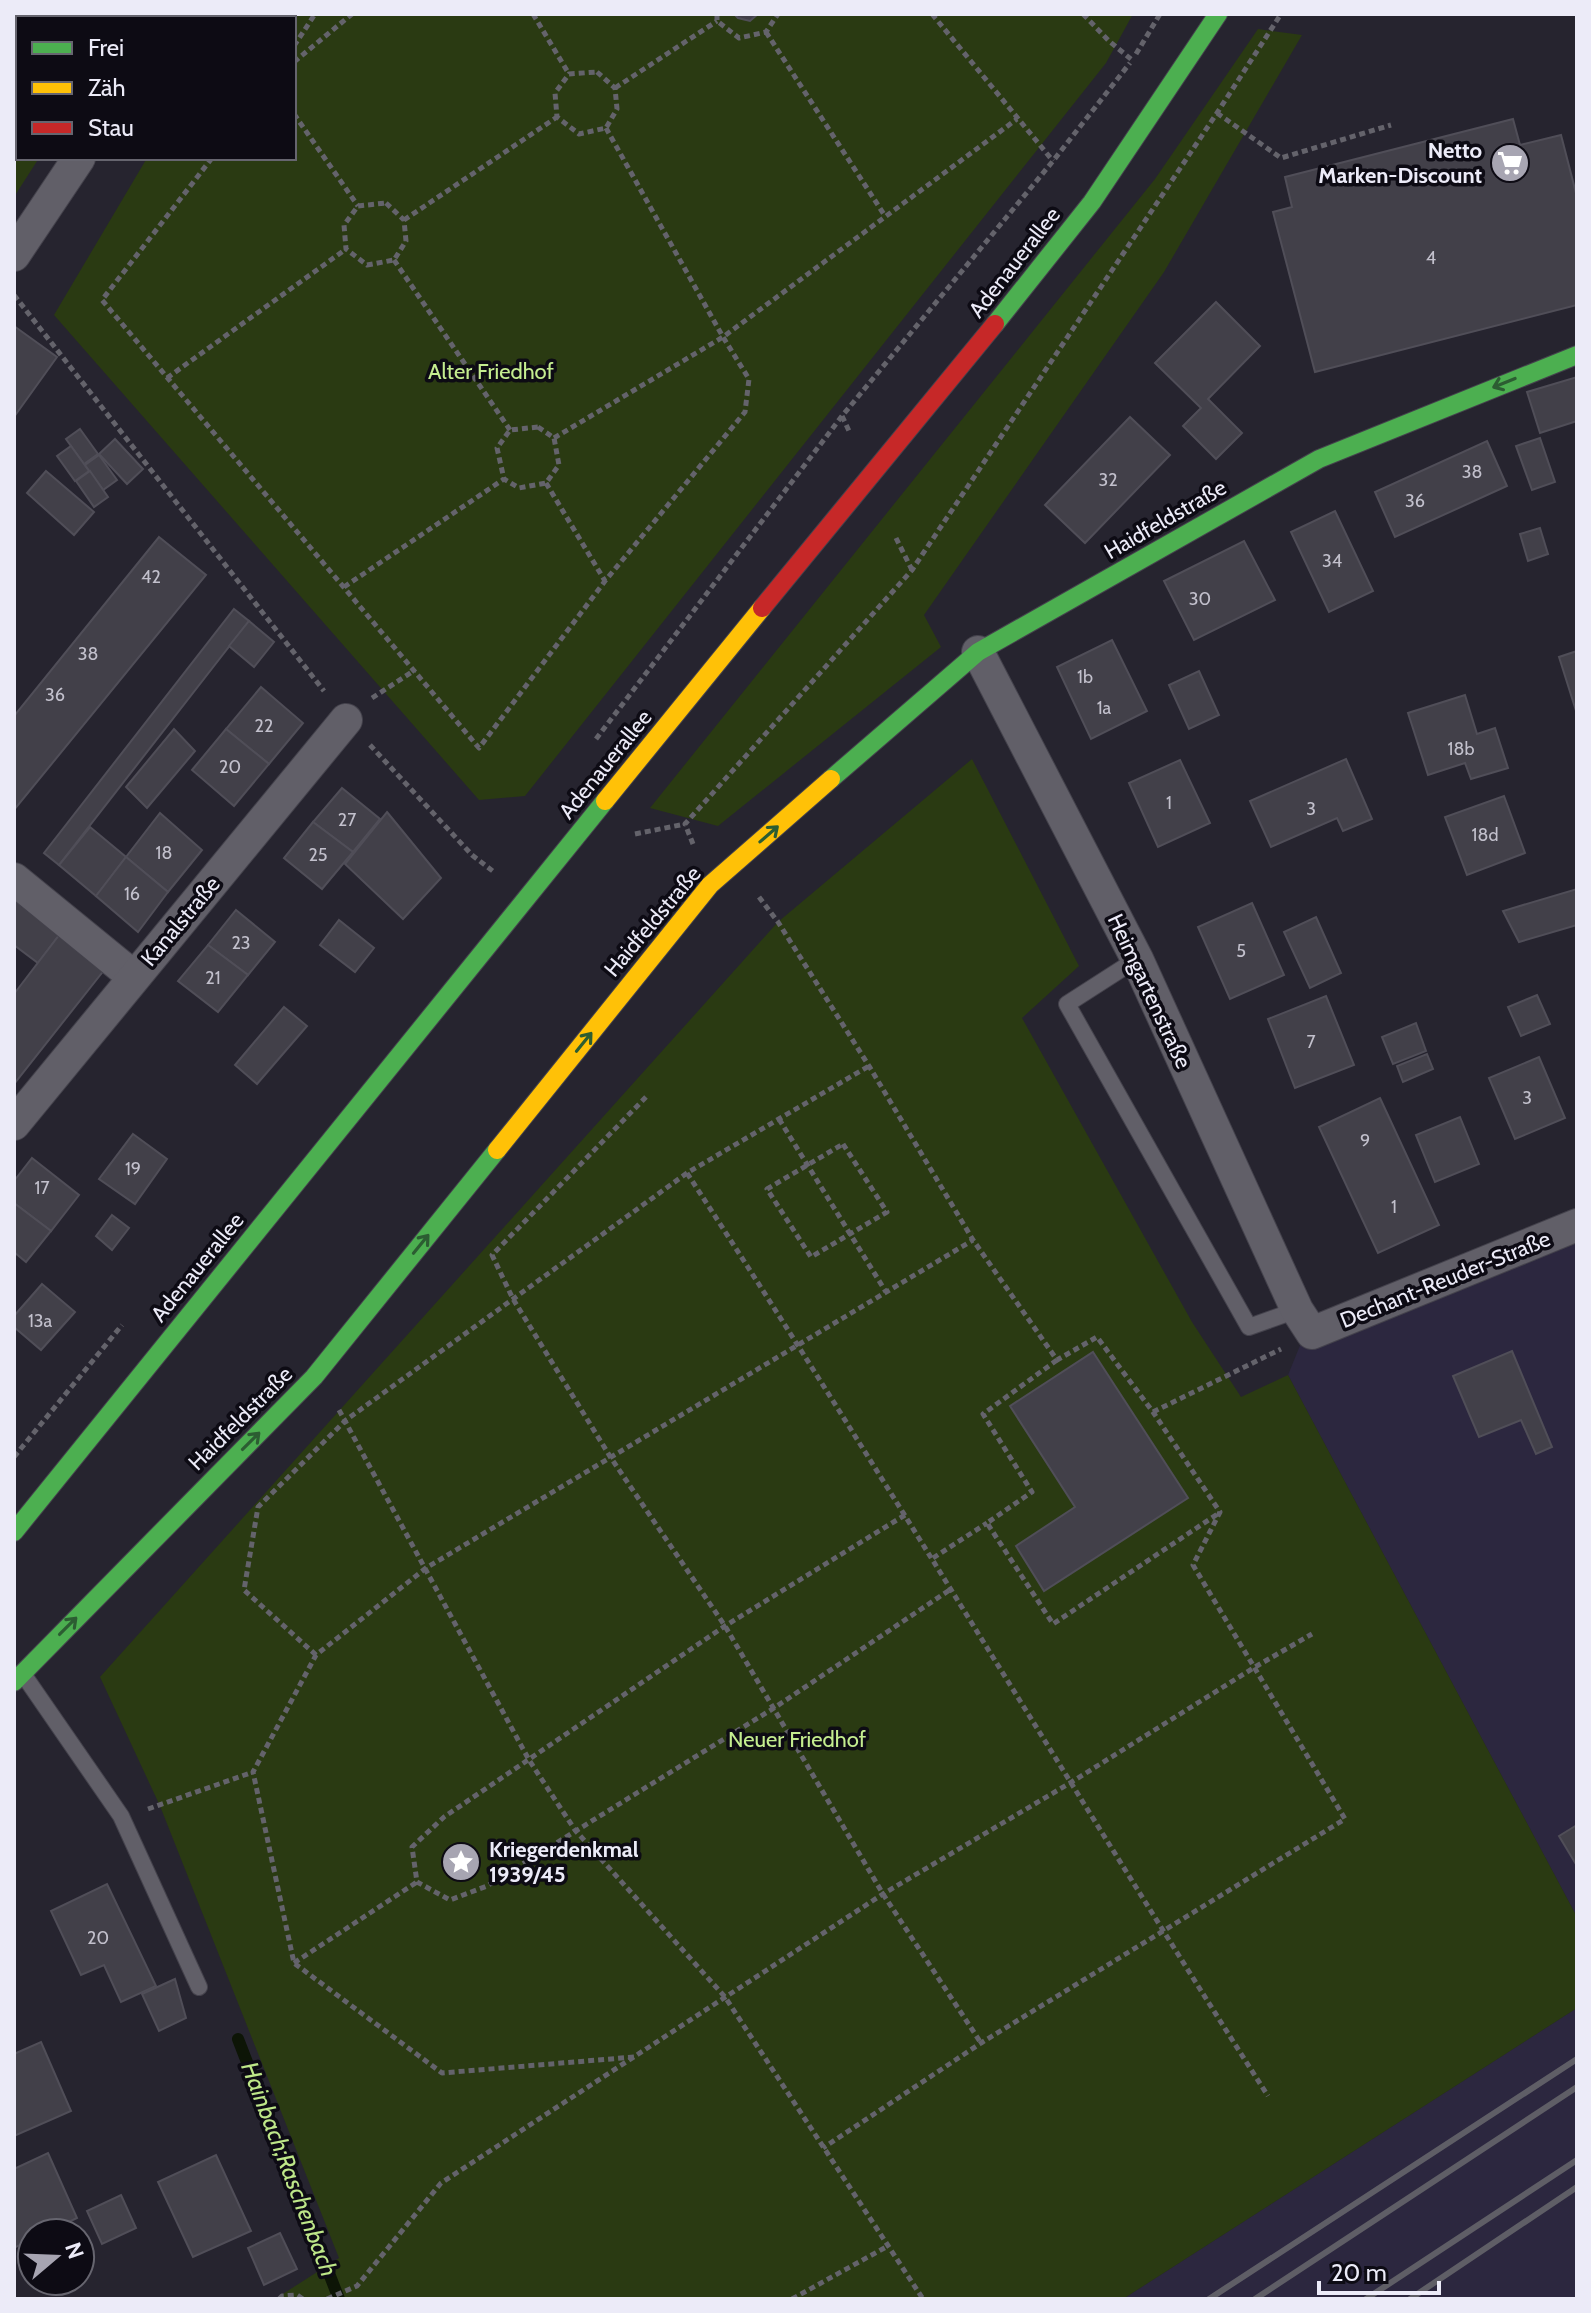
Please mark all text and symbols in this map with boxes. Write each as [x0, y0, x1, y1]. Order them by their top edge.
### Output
legend [16, 16, 296, 160]
text: Frei [88, 33, 124, 62]
text: Zäh [88, 73, 125, 102]
text: Stau [88, 113, 134, 142]
place label: Netto Marken-Discount [1318, 137, 1482, 189]
supermarket icon: Netto Marken-Discount [1489, 142, 1531, 184]
street label: Adenauerallee [963, 202, 1066, 323]
house number: 4 [1426, 247, 1436, 269]
park label: Alter Friedhof [428, 358, 554, 385]
one-way arrow [1492, 377, 1517, 392]
house number: 38 [1462, 461, 1482, 483]
house number: 32 [1098, 469, 1118, 491]
street label: Haidfeldstraße [1100, 474, 1231, 565]
house number: 36 [1405, 490, 1425, 512]
house number: 34 [1322, 550, 1342, 572]
house number: 42 [141, 566, 161, 588]
house number: 30 [1189, 588, 1211, 610]
house number: 38 [78, 643, 98, 665]
house number: 1b [1077, 666, 1093, 688]
house number: 36 [45, 684, 65, 706]
house number: 1a [1097, 697, 1112, 719]
street label: Adenauerallee [553, 704, 658, 824]
house number: 22 [255, 715, 273, 737]
house number: 18b [1448, 738, 1474, 760]
house number: 20 [219, 756, 241, 778]
house number: 1 [1166, 792, 1172, 814]
house number: 3 [1306, 798, 1316, 820]
house number: 27 [338, 809, 356, 831]
house number: 18d [1472, 824, 1498, 846]
one-way arrow [758, 825, 778, 843]
house number: 18 [156, 842, 172, 864]
house number: 25 [308, 844, 328, 866]
street label: Haidfeldstraße [598, 861, 706, 982]
street label: Kanalstraße [135, 871, 226, 972]
house number: 16 [124, 883, 140, 905]
street label: Heimgartenstraße [1102, 910, 1197, 1073]
house number: 23 [231, 932, 251, 954]
house number: 5 [1236, 940, 1246, 962]
house number: 21 [205, 967, 221, 989]
house number: 7 [1306, 1031, 1316, 1053]
one-way arrow [575, 1032, 593, 1053]
house number: 3 [1522, 1087, 1532, 1109]
house number: 9 [1360, 1130, 1370, 1152]
house number: 19 [125, 1158, 141, 1180]
house number: 17 [35, 1177, 49, 1199]
house number: 1 [1391, 1196, 1397, 1218]
street label: Adenauerallee [145, 1207, 250, 1327]
street label: Dechant-Reuder-Straße [1336, 1225, 1554, 1334]
one-way arrow [412, 1235, 430, 1255]
house number: 13a [28, 1310, 52, 1332]
street label: Haidfeldstraße [183, 1361, 298, 1476]
one-way arrow [241, 1432, 260, 1451]
one-way arrow [59, 1616, 78, 1636]
park label: Neuer Friedhof [728, 1726, 866, 1753]
place label: Kriegerdenkmal 1939/45 [489, 1836, 639, 1888]
place icon: Kriegerdenkmal 1939/45 [440, 1841, 482, 1883]
house number: 20 [87, 1927, 109, 1949]
water label: Hainbach;Raschenbach [235, 2057, 344, 2280]
north arrow [16, 2217, 96, 2297]
text: N [59, 2239, 90, 2262]
scale bar [1319, 2245, 1439, 2295]
text: 20 m [1331, 2258, 1387, 2287]

